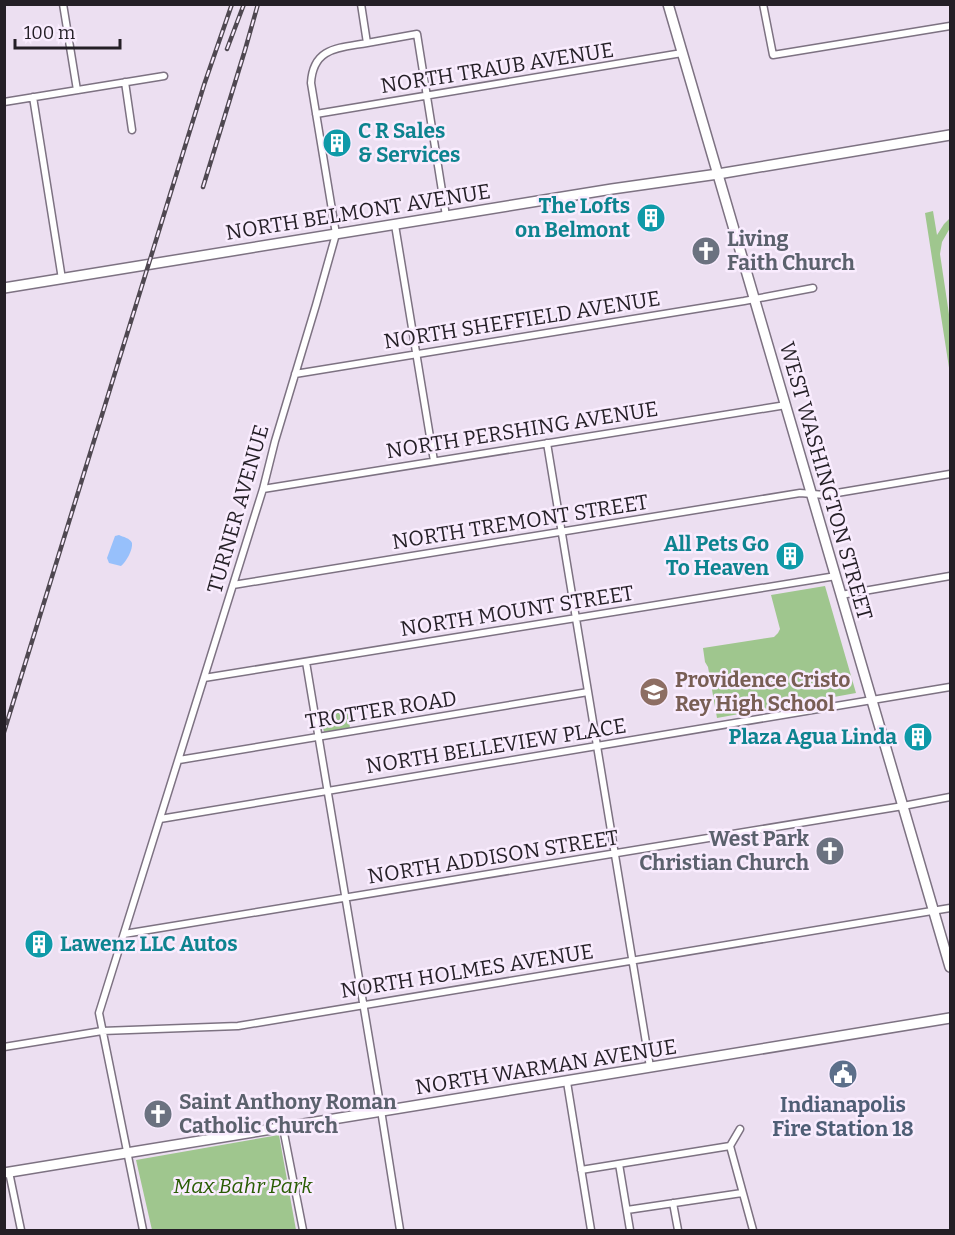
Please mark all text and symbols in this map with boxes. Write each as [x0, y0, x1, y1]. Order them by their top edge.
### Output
scale bar [15, 12, 120, 50]
text: 100 m [24, 22, 75, 44]
street label: NORTH TRAUB AVENUE [379, 37, 615, 99]
place label: C R Sales & Services [358, 118, 460, 168]
building icon: C R Sales & Services [321, 127, 353, 159]
street label: NORTH BELMONT AVENUE [224, 178, 492, 246]
place label: The Lofts on Belmont [515, 193, 631, 243]
building icon: The Lofts on Belmont [635, 202, 667, 234]
place label: Living Faith Church [727, 226, 856, 276]
church icon: Living Faith Church [690, 235, 722, 267]
street label: NORTH SHEFFIELD AVENUE [382, 285, 662, 355]
street label: WEST WASHINGTON STREET [774, 339, 878, 623]
street label: NORTH PERSHING AVENUE [384, 396, 660, 464]
street label: TURNER AVENUE [201, 422, 275, 596]
street label: NORTH TREMONT STREET [390, 489, 650, 555]
place label: All Pets Go To Heaven [664, 531, 769, 581]
building icon: All Pets Go To Heaven [774, 540, 806, 572]
street label: NORTH MOUNT STREET [398, 580, 636, 642]
place label: Providence Cristo Rey High School [675, 667, 850, 717]
school or university icon: Providence Cristo Rey High School [638, 676, 670, 708]
street label: TROTTER ROAD [303, 685, 459, 735]
street label: NORTH BELLEVIEW PLACE [364, 713, 628, 779]
building icon: Plaza Agua Linda [902, 721, 934, 753]
place label: Plaza Agua Linda [728, 724, 897, 750]
street label: NORTH ADDISON STREET [366, 824, 620, 890]
place label: West Park Christian Church [639, 826, 810, 876]
church icon: West Park Christian Church [814, 835, 846, 867]
building icon: Lawenz LLC Autos [23, 928, 55, 960]
place label: Lawenz LLC Autos [60, 931, 238, 957]
street label: NORTH HOLMES AVENUE [339, 938, 595, 1004]
street label: NORTH WARMAN AVENUE [413, 1033, 679, 1101]
public building icon: Indianapolis Fire Station 18 [827, 1058, 859, 1090]
place label: Saint Anthony Roman Catholic Church [179, 1089, 397, 1139]
place label: Indianapolis Fire Station 18 [772, 1092, 914, 1142]
church icon: Saint Anthony Roman Catholic Church [142, 1098, 174, 1130]
park label: Max Bahr Park [173, 1173, 313, 1199]

